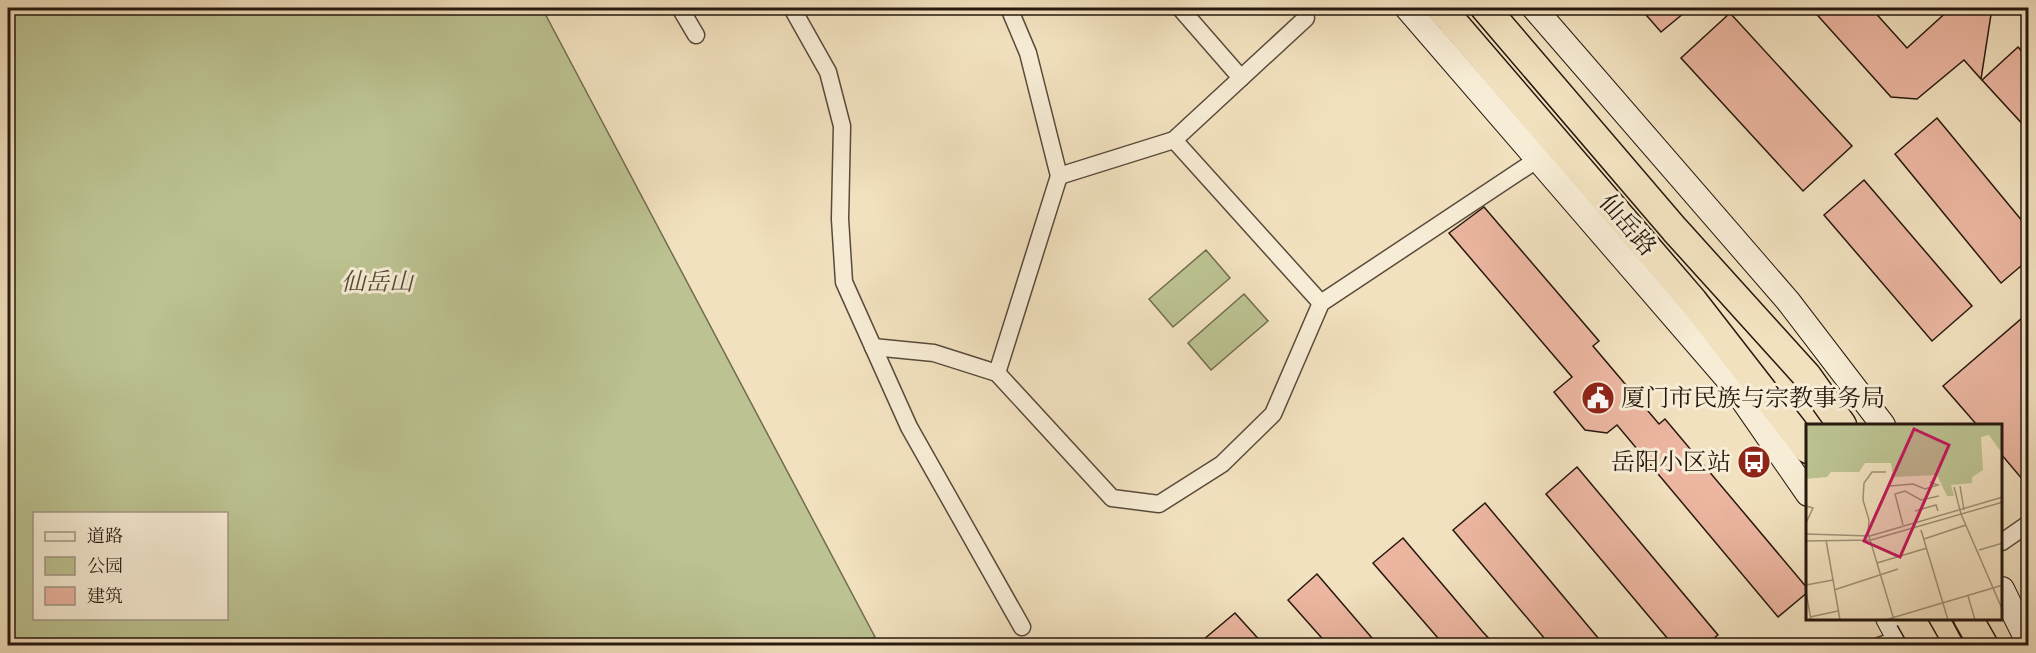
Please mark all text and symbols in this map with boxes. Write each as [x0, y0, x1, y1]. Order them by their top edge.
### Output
street label: 仙岳路 [1592, 189, 1662, 263]
park label: 仙岳山 [341, 268, 415, 298]
public building icon: 厦门市民族与宗教事务局 [1580, 380, 1616, 416]
place label: 厦门市民族与宗教事务局 [1621, 384, 1885, 414]
inset map [1806, 424, 2003, 620]
bus stop icon: 岳阳小区站 [1736, 444, 1772, 480]
place label: 岳阳小区站 [1611, 448, 1731, 478]
legend [33, 512, 228, 620]
text: 道路 [87, 526, 123, 548]
text: 公园 [87, 556, 123, 578]
text: 建筑 [87, 586, 123, 608]

